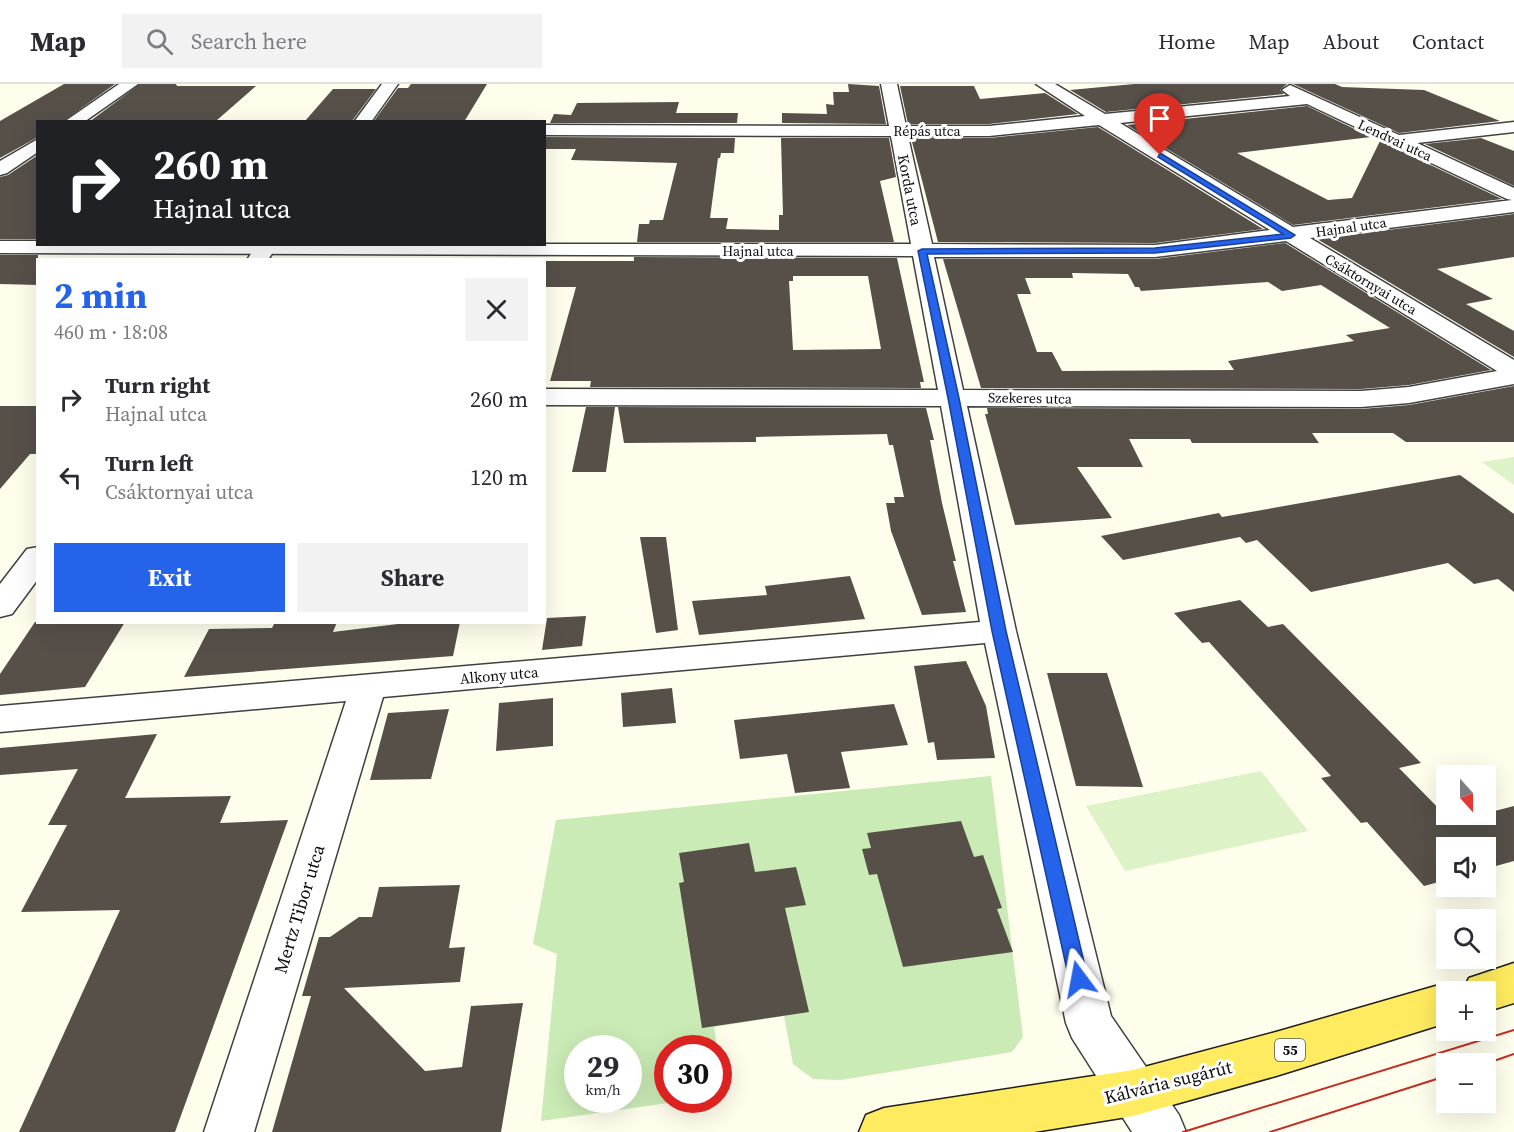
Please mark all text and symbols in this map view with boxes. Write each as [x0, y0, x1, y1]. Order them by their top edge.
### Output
search box [122, 14, 542, 68]
text: Map [30, 22, 86, 60]
icon: search [143, 25, 176, 58]
text: Search here [191, 26, 307, 56]
text: Home [1158, 27, 1216, 56]
text: Map [1249, 27, 1290, 56]
text: About [1323, 27, 1379, 56]
text: Contact [1412, 27, 1484, 56]
pin [1134, 93, 1185, 155]
icon: arrive [1143, 102, 1176, 135]
street label: Lendvai utca [1355, 114, 1436, 166]
street label: Répás utca [893, 121, 962, 141]
text: 260 m [153, 135, 268, 193]
icon: right [54, 144, 132, 222]
street label: Korda utca [893, 153, 927, 228]
text: Hajnal utca [153, 190, 291, 227]
street label: Hajnal utca [1314, 212, 1389, 242]
street label: Hajnal utca [722, 241, 795, 261]
street label: Csáktornyai utca [1321, 249, 1422, 320]
text: 2 min [54, 271, 147, 320]
button: close [465, 278, 528, 341]
text: 460 m · 18:08 [54, 318, 168, 346]
text: Turn right [105, 370, 210, 400]
icon: right [54, 383, 87, 416]
text: 260 m [470, 384, 528, 414]
street label: Szekeres utca [988, 387, 1073, 409]
text: Hajnal utca [105, 400, 207, 428]
text: Turn left [105, 448, 193, 478]
icon: left [54, 461, 87, 494]
text: 120 m [470, 462, 528, 492]
text: Csáktornyai utca [105, 478, 254, 506]
button: Exit [54, 543, 285, 612]
button: Share [297, 543, 528, 612]
street label: Alkony utca [459, 661, 540, 689]
north arrow [1436, 765, 1496, 825]
map controls [1436, 765, 1496, 1113]
button: sound [1436, 837, 1496, 897]
street label: Mertz Tibor utca [268, 841, 331, 976]
button: search [1436, 909, 1496, 969]
position arrow [1047, 947, 1111, 1011]
button: + [1436, 981, 1496, 1041]
speed limit sign: 30 [654, 1035, 732, 1113]
road number: 55 [1275, 1039, 1305, 1061]
text: 29 [587, 1046, 619, 1087]
button: − [1436, 1053, 1496, 1113]
street label: Kálvária sugárút [1102, 1054, 1234, 1110]
text: km/h [585, 1079, 621, 1100]

